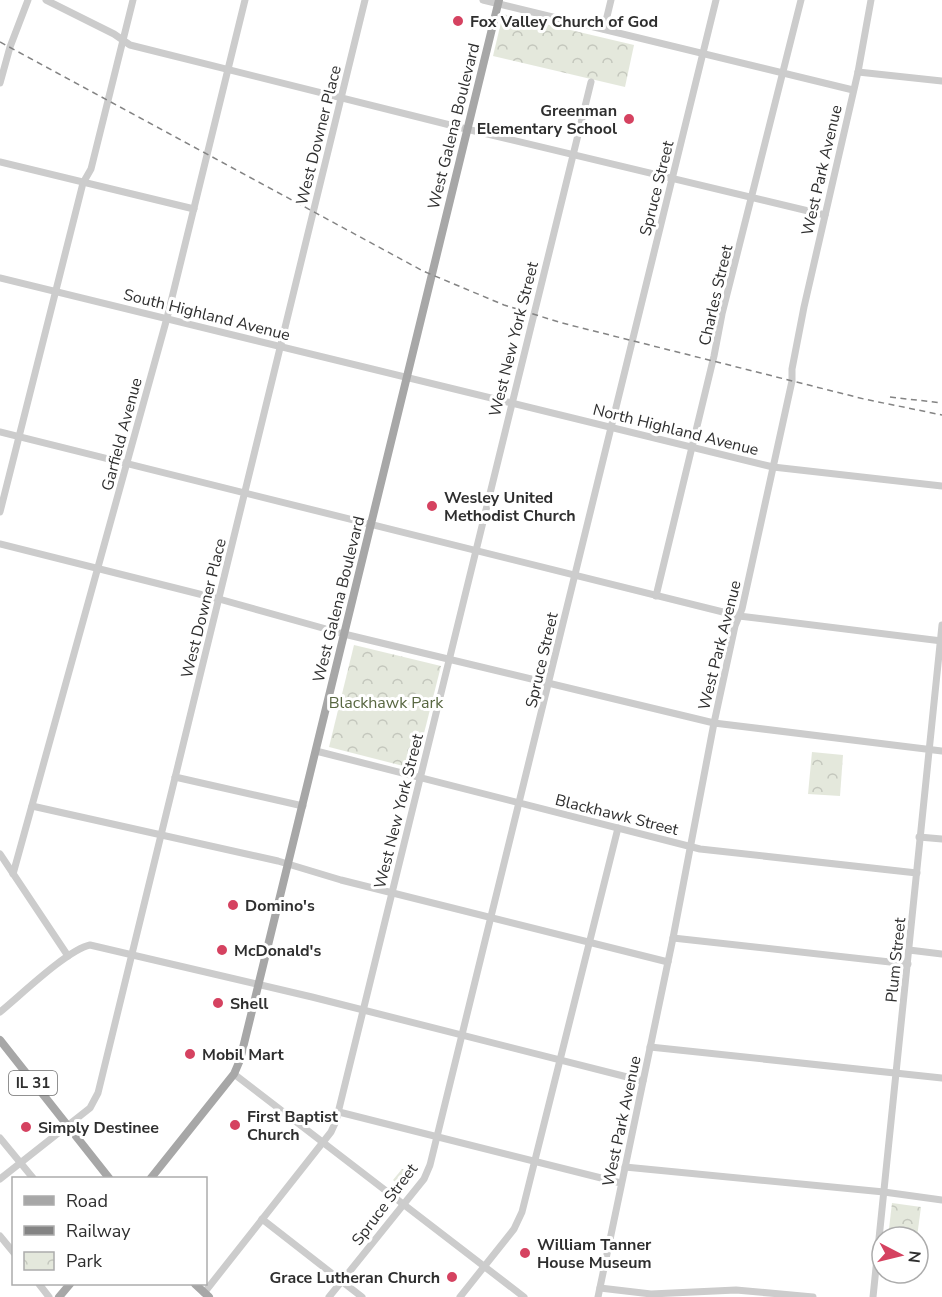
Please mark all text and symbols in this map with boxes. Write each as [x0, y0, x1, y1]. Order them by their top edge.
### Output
place label: Fox Valley Church of God [470, 11, 658, 33]
marker: Fox Valley Church of God [451, 14, 465, 28]
street label: West Galena Boulevard [423, 41, 485, 212]
street label: West Downer Place [291, 63, 347, 207]
place label: Greenman Elementary School [477, 100, 617, 140]
street label: West Park Avenue [796, 103, 848, 238]
marker: Greenman Elementary School [622, 112, 636, 126]
street label: Spruce Street [635, 138, 680, 238]
street label: Charles Street [694, 242, 738, 348]
street label: West New York Street [484, 259, 544, 419]
street label: South Highland Avenue [121, 284, 292, 346]
street label: Garfield Avenue [96, 375, 148, 493]
street label: North Highland Avenue [591, 399, 761, 461]
place label: Wesley United Methodist Church [444, 487, 576, 527]
marker: Wesley United Methodist Church [425, 499, 439, 513]
street label: West Galena Boulevard [308, 514, 370, 685]
street label: West Downer Place [176, 536, 232, 680]
street label: West Park Avenue [693, 578, 747, 712]
street label: Spruce Street [520, 610, 564, 710]
park label: Blackhawk Park [329, 692, 444, 714]
street label: West New York Street [369, 731, 429, 891]
street label: Blackhawk Street [553, 789, 681, 841]
place label: Domino's [245, 895, 315, 917]
marker: Domino's [226, 898, 240, 912]
street label: Plum Street [881, 916, 911, 1004]
place label: McDonald's [234, 940, 321, 962]
marker: McDonald's [215, 943, 229, 957]
place label: Shell [230, 993, 268, 1015]
marker: Shell [211, 996, 225, 1010]
place label: Mobil Mart [202, 1044, 285, 1066]
marker: Mobil Mart [183, 1047, 197, 1061]
street label: West Park Avenue [597, 1054, 647, 1189]
road number: IL 31 [9, 1071, 57, 1095]
place label: First Baptist Church [247, 1106, 339, 1146]
place label: Simply Destinee [38, 1117, 159, 1139]
marker: First Baptist Church [228, 1118, 242, 1132]
marker: Simply Destinee [19, 1120, 33, 1134]
street label: Spruce Street [347, 1159, 423, 1250]
legend [12, 1177, 207, 1285]
text: Road [66, 1189, 108, 1213]
text: Railway [66, 1219, 131, 1243]
north arrow [870, 1225, 930, 1285]
place label: William Tanner House Museum [537, 1234, 652, 1274]
marker: William Tanner House Museum [518, 1246, 532, 1260]
text: Park [66, 1249, 103, 1273]
text: N [902, 1249, 926, 1264]
place label: Grace Lutheran Church [269, 1267, 440, 1289]
marker: Grace Lutheran Church [445, 1270, 459, 1284]

